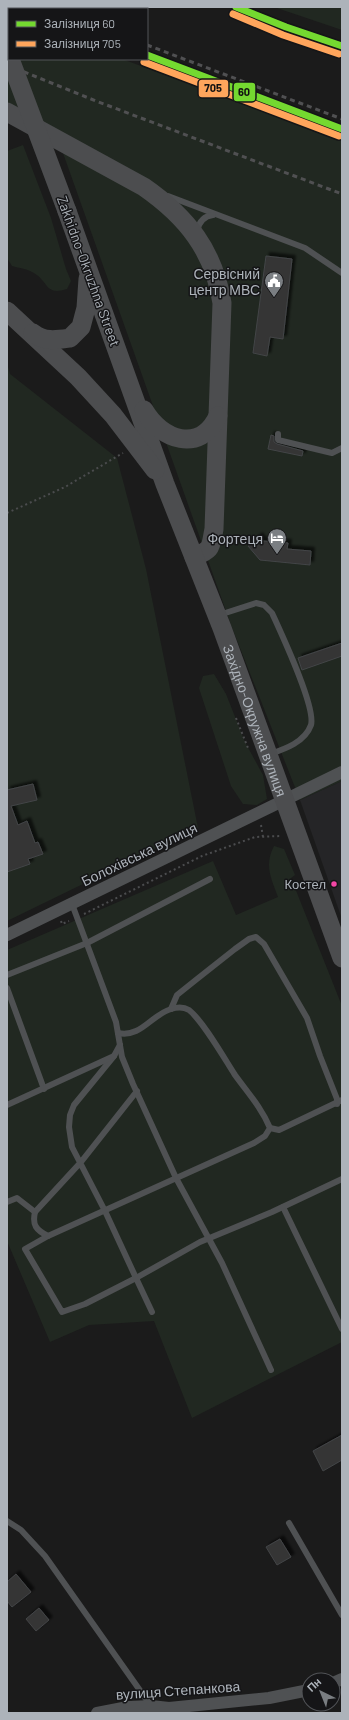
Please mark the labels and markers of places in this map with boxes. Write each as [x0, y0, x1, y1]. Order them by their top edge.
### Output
place label: Сервісний центр МВС [189, 265, 260, 298]
public building icon: Сервісний центр МВС [263, 270, 285, 298]
hotel icon: Фортеця [266, 527, 288, 555]
place label: Фортеця [207, 530, 263, 547]
place label: Костел [285, 876, 326, 892]
marker: Костел [329, 879, 339, 889]

